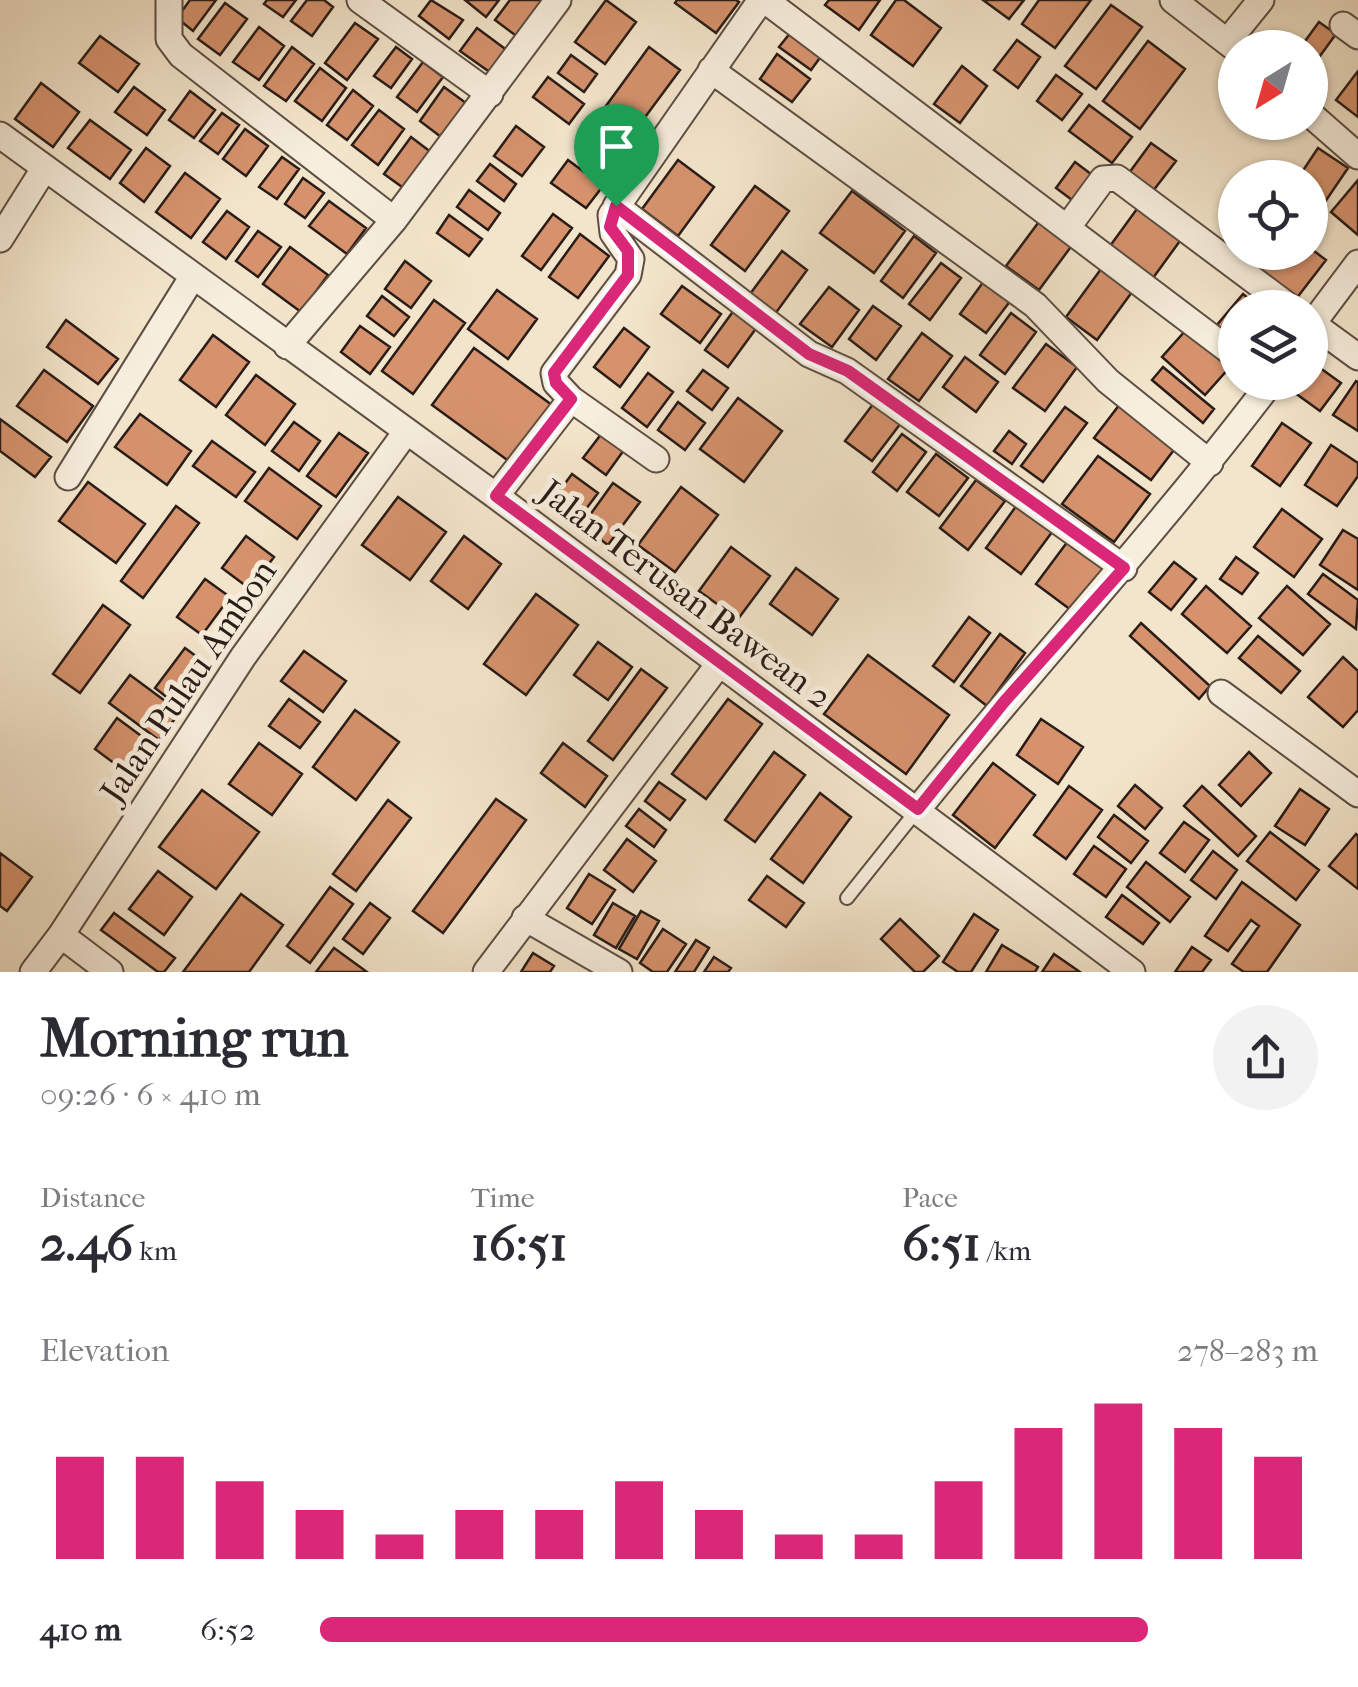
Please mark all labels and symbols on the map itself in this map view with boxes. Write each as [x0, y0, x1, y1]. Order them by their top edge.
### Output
north arrow [1218, 30, 1328, 140]
pin [574, 104, 659, 207]
street label: Jalan Terusan Bawean 2 [529, 469, 840, 718]
street label: Jalan Pulau Ambon [90, 552, 285, 813]

